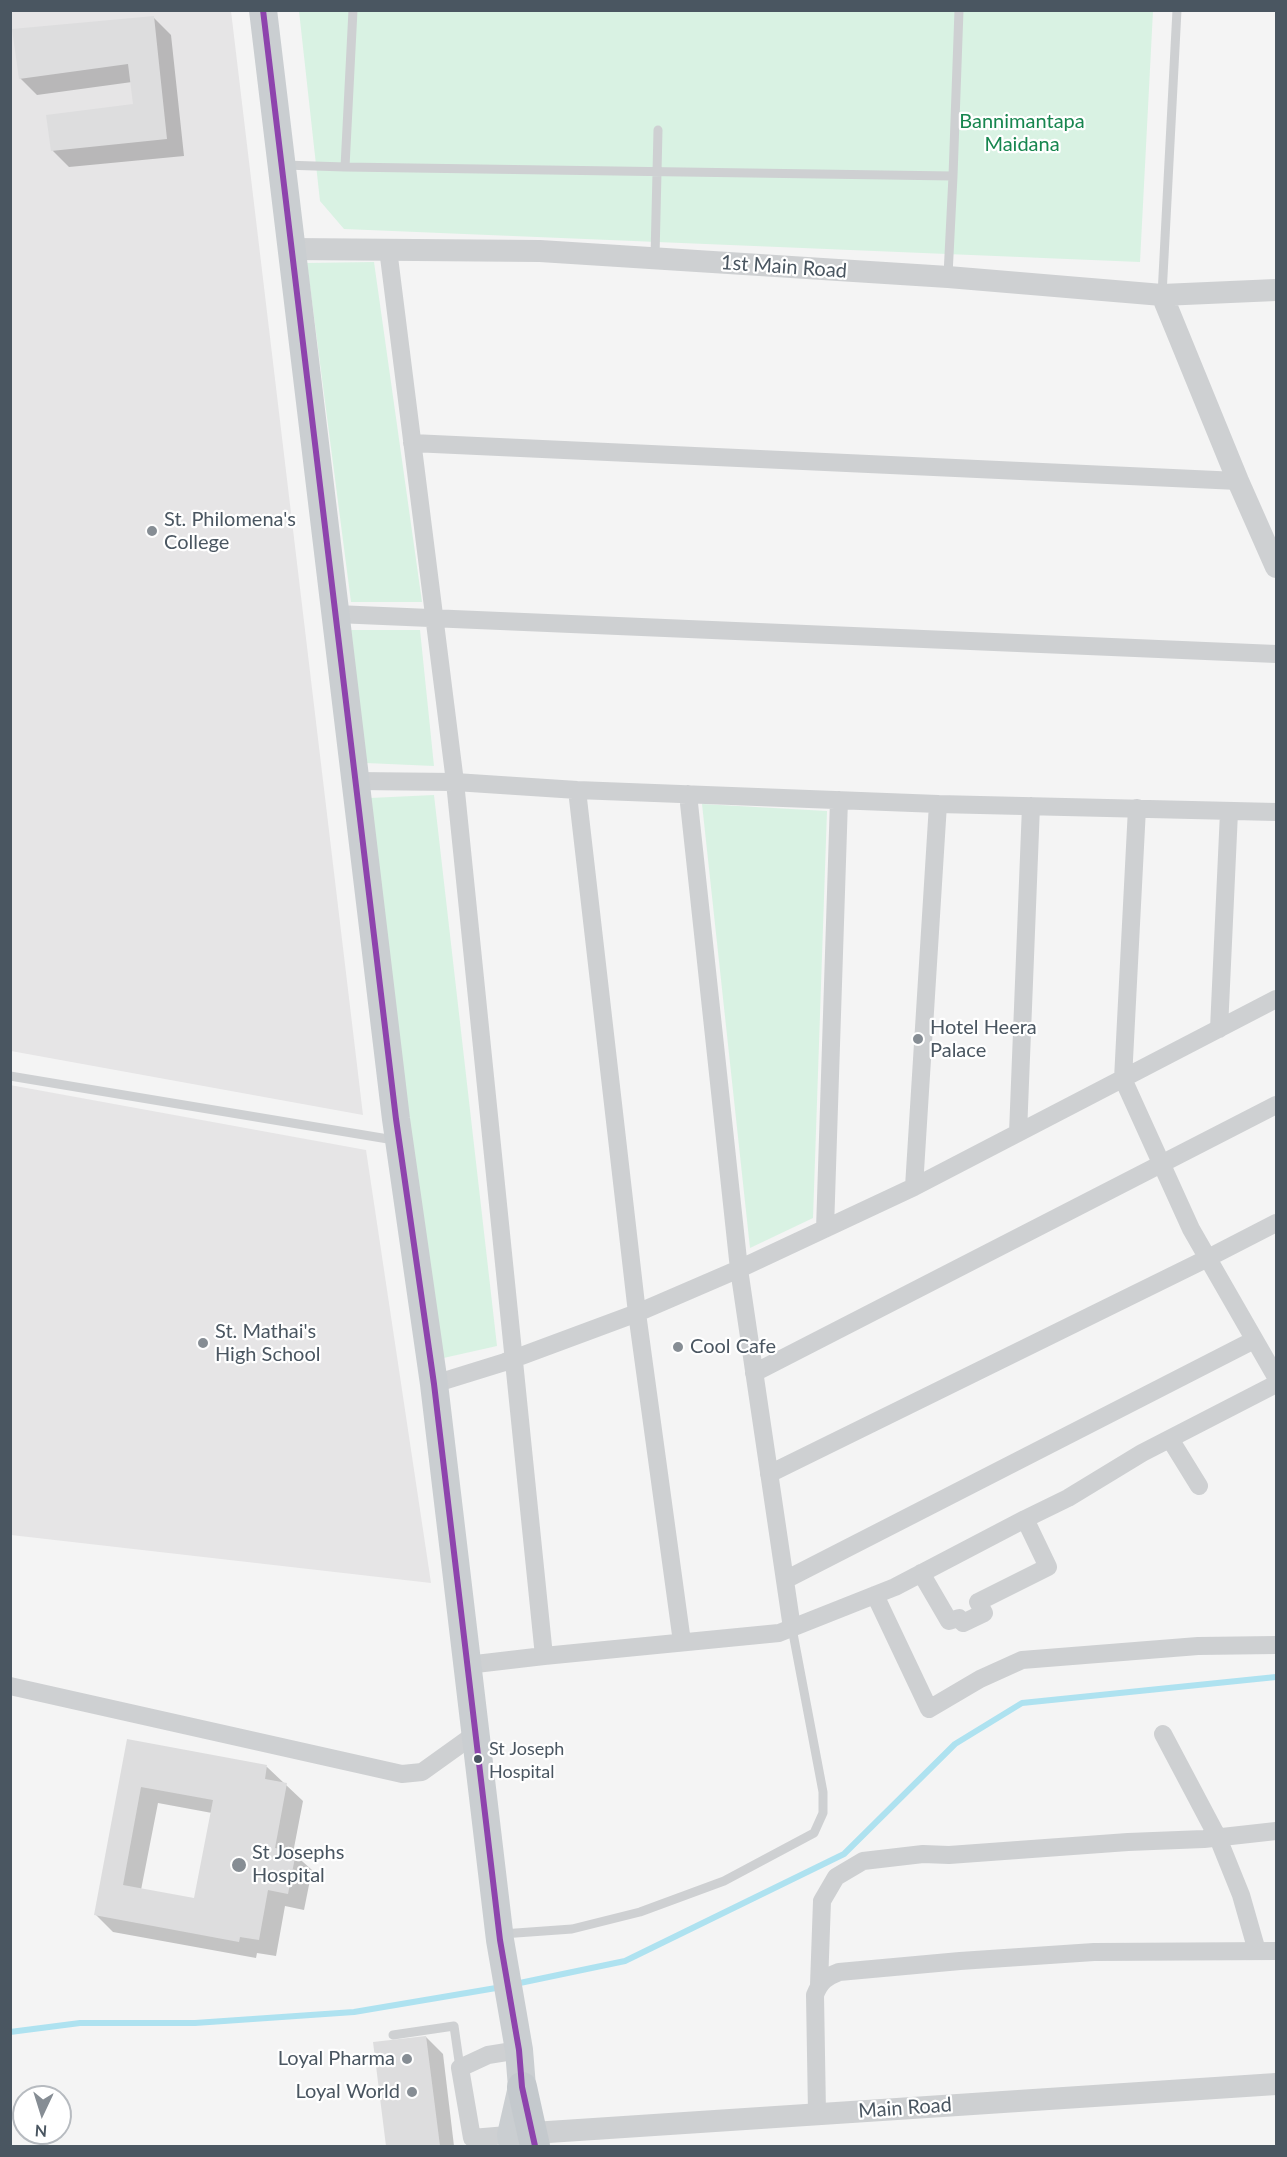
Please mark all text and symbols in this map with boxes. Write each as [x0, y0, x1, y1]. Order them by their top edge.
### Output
park label: Bannimantapa Maidana [959, 110, 1085, 157]
street label: 1st Main Road [720, 251, 848, 283]
place label: St. Philomena's College [164, 508, 296, 555]
marker: St. Philomena's College [145, 524, 159, 538]
place label: Hotel Heera Palace [930, 1016, 1037, 1063]
marker: Hotel Heera Palace [911, 1032, 925, 1046]
place label: St. Mathai's High School [215, 1320, 320, 1367]
place label: Cool Cafe [690, 1335, 776, 1359]
marker: St. Mathai's High School [196, 1336, 210, 1350]
marker: Cool Cafe [671, 1340, 685, 1354]
place label: St Joseph Hospital [489, 1738, 564, 1780]
marker: St Joseph Hospital [472, 1753, 484, 1765]
place label: St Josephs Hospital [252, 1841, 344, 1888]
marker: St Josephs Hospital [230, 1856, 248, 1874]
place label: Loyal Pharma [278, 2047, 395, 2071]
marker: Loyal Pharma [400, 2052, 414, 2066]
place label: Loyal World [295, 2080, 400, 2104]
north arrow [12, 2085, 72, 2145]
marker: Loyal World [405, 2085, 419, 2099]
street label: Main Road [857, 2093, 953, 2123]
text: N [34, 2122, 48, 2141]

